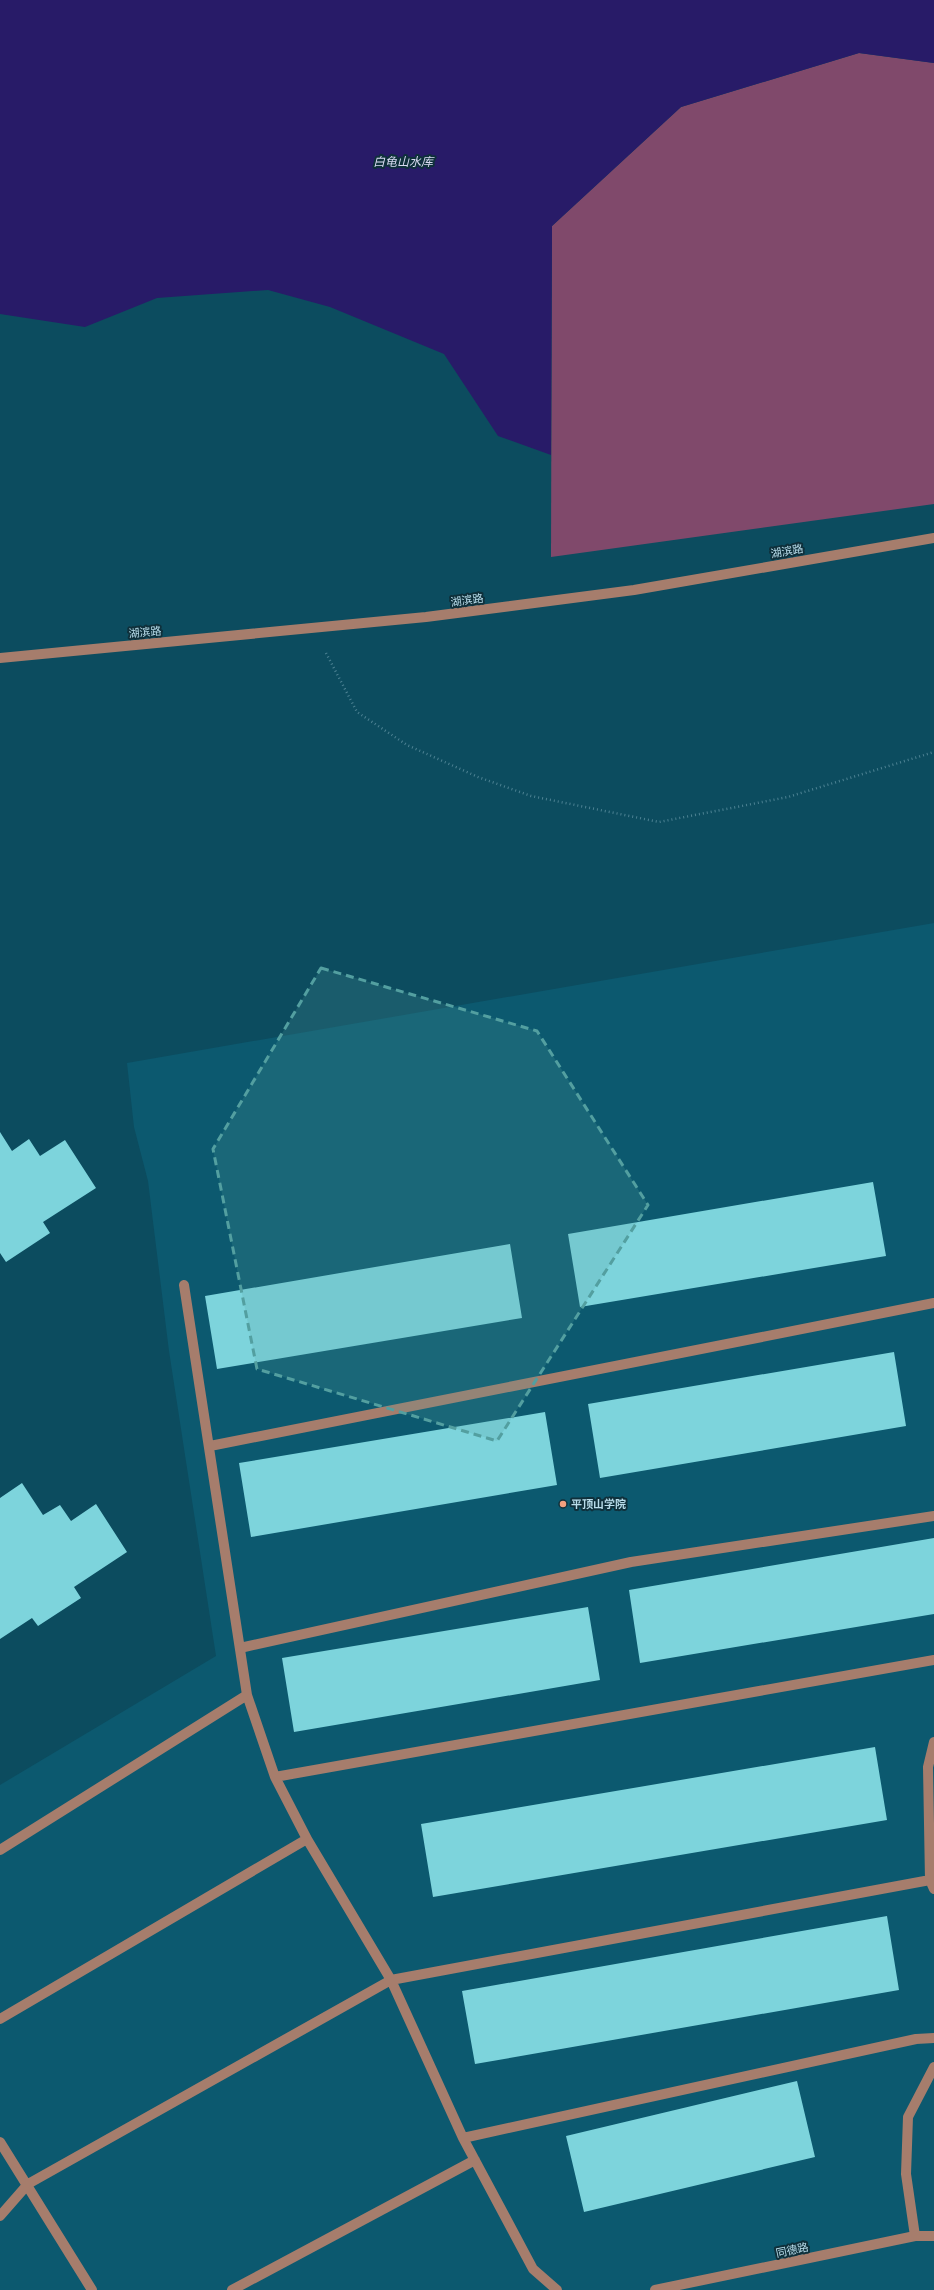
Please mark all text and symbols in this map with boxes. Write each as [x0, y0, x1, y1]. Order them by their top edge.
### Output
water label: 白龟山水库 [373, 154, 435, 170]
street label: 湖滨路 [770, 541, 805, 562]
street label: 湖滨路 [450, 591, 484, 610]
street label: 湖滨路 [128, 624, 162, 641]
place label: 平顶山学院 [571, 1497, 626, 1512]
marker: 平顶山学院 [558, 1499, 568, 1509]
street label: 同德路 [774, 2240, 810, 2261]

